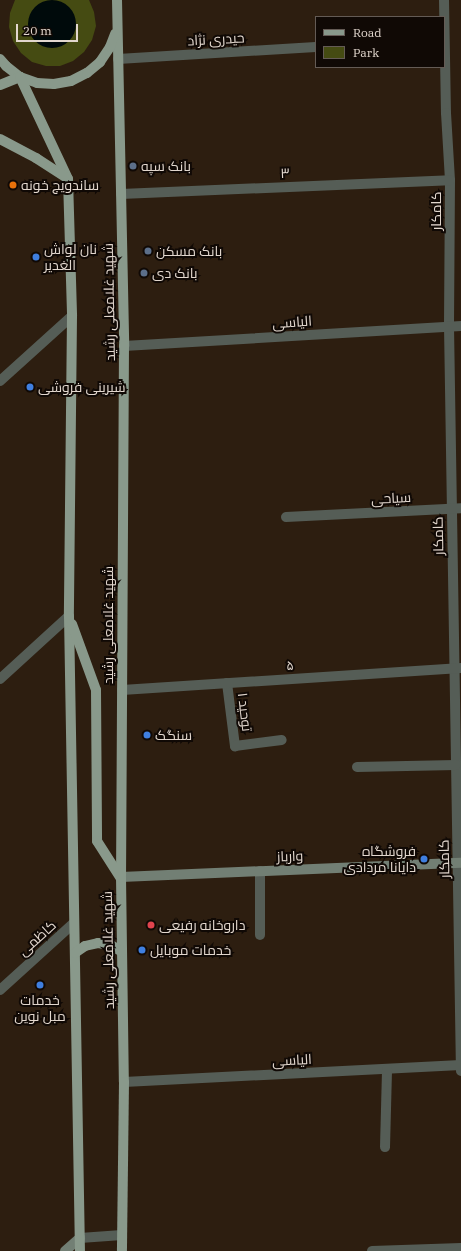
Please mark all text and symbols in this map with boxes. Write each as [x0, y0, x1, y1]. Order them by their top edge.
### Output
scale bar [18, 16, 80, 42]
legend [315, 16, 445, 68]
text: 20 m [23, 23, 52, 38]
text: Road [353, 25, 382, 40]
street label: حیدری نژاد [187, 29, 245, 49]
text: Park [353, 45, 379, 60]
place label: بانک سپه [141, 158, 191, 174]
marker: بانک سپه [128, 161, 138, 171]
street label: ۳ [280, 164, 290, 182]
place label: ساندویچ خونه [21, 177, 99, 193]
marker: ساندویچ خونه [8, 180, 18, 190]
street label: کامکار [428, 192, 444, 230]
place label: نان لواش الغدیر [44, 241, 97, 274]
street label: شهید غلامعلی رشید [100, 243, 118, 361]
place label: بانک مسکن [156, 243, 222, 259]
marker: بانک مسکن [143, 246, 153, 256]
marker: نان لواش الغدیر [31, 252, 41, 262]
place label: بانک دی [152, 265, 198, 281]
marker: بانک دی [139, 268, 149, 278]
street label: الیاسی [272, 312, 312, 332]
place label: شیرینی فروشی [38, 379, 126, 395]
marker: شیرینی فروشی [25, 382, 35, 392]
street label: سیاحی [371, 489, 411, 507]
street label: کامکار [429, 516, 447, 556]
street label: شهید غلامعلی رشید [100, 566, 116, 684]
street label: ۵ [286, 656, 294, 674]
street label: توحید ۱ [234, 692, 256, 732]
place label: سنگک [155, 727, 192, 743]
marker: سنگک [142, 730, 152, 740]
street label: کامکار [435, 839, 453, 879]
place label: فروشگاه دایانا مردادی [343, 843, 416, 876]
street label: وارباز [276, 847, 304, 865]
marker: فروشگاه دایانا مردادی [419, 854, 429, 864]
street label: شهید غلامعلی رشید [99, 891, 117, 1009]
street label: کاظمی [15, 917, 59, 959]
place label: داروخانه رفیعی [159, 917, 245, 933]
marker: داروخانه رفیعی [146, 920, 156, 930]
place label: خدمات موبایل [150, 942, 231, 958]
marker: خدمات موبایل [137, 945, 147, 955]
marker: خدمات مبل نوین [35, 980, 45, 990]
place label: خدمات مبل نوین [14, 992, 66, 1024]
street label: الیاسی [272, 1051, 312, 1069]

